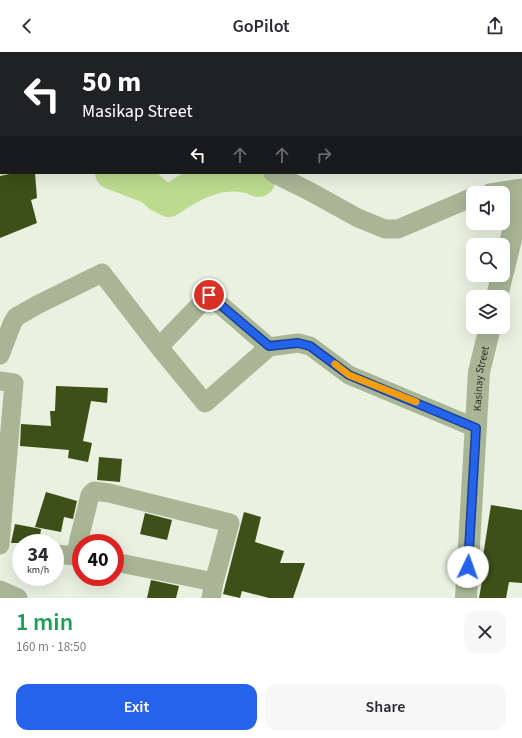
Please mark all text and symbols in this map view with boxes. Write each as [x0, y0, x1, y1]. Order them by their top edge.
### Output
text: GoPilot [232, 14, 290, 39]
icon: back [16, 15, 38, 37]
icon: share [484, 15, 506, 37]
text: 50 m [82, 62, 141, 102]
icon: left [16, 68, 68, 120]
text: Masikap Street [82, 99, 193, 124]
icon: left [187, 144, 209, 166]
icon: ahead [229, 144, 251, 166]
icon: ahead [271, 144, 293, 166]
icon: right [313, 144, 335, 166]
map controls [466, 186, 510, 334]
button: sound [466, 186, 510, 230]
button: search [466, 238, 510, 282]
pin [192, 278, 226, 312]
icon: arrive [198, 284, 220, 306]
button: layers [466, 290, 510, 334]
street label: Kasinay Street [469, 344, 493, 412]
speed limit sign: 40 [72, 534, 124, 586]
text: 34 [27, 541, 49, 569]
position arrow [447, 546, 489, 588]
text: km/h [27, 563, 49, 577]
text: 1 min [16, 605, 73, 640]
button: close [464, 611, 506, 653]
text: 160 m · 18:50 [16, 638, 86, 656]
button: Exit [16, 684, 257, 730]
button: Share [265, 684, 506, 730]

